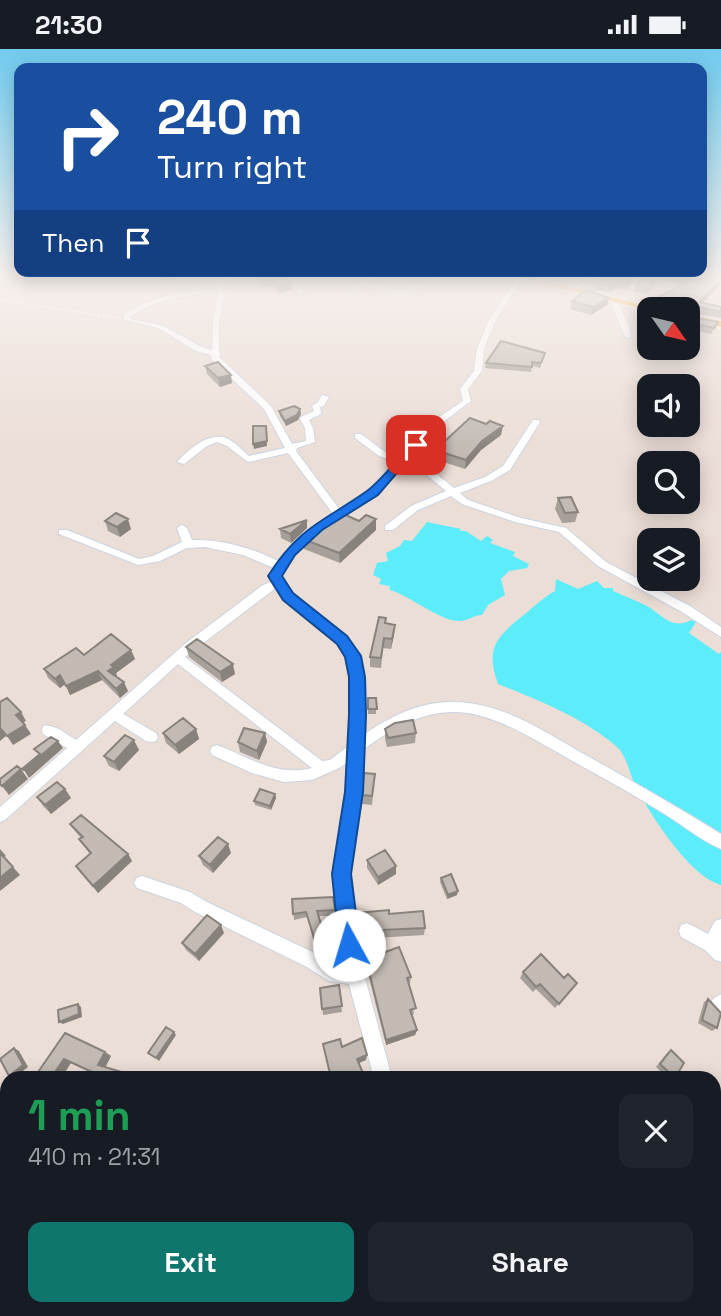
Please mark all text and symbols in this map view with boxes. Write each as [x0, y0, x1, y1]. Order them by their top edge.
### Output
text: 21:30 [35, 8, 103, 42]
text: 240 m [157, 86, 303, 148]
icon: right [42, 91, 133, 182]
text: Turn right [157, 147, 307, 187]
icon: arrive [119, 224, 157, 262]
text: Then [42, 226, 105, 260]
north arrow [637, 297, 700, 361]
map controls [637, 297, 700, 591]
button: sound [637, 374, 700, 437]
pin [386, 415, 446, 475]
icon: arrive [397, 426, 435, 464]
button: search [637, 451, 700, 514]
button: layers [637, 528, 700, 591]
position arrow [312, 908, 386, 982]
text: 1 min [28, 1089, 131, 1142]
button: close [619, 1094, 693, 1168]
text: 410 m · 21:31 [28, 1142, 160, 1172]
button: Exit [28, 1222, 354, 1302]
button: Share [368, 1222, 693, 1302]

